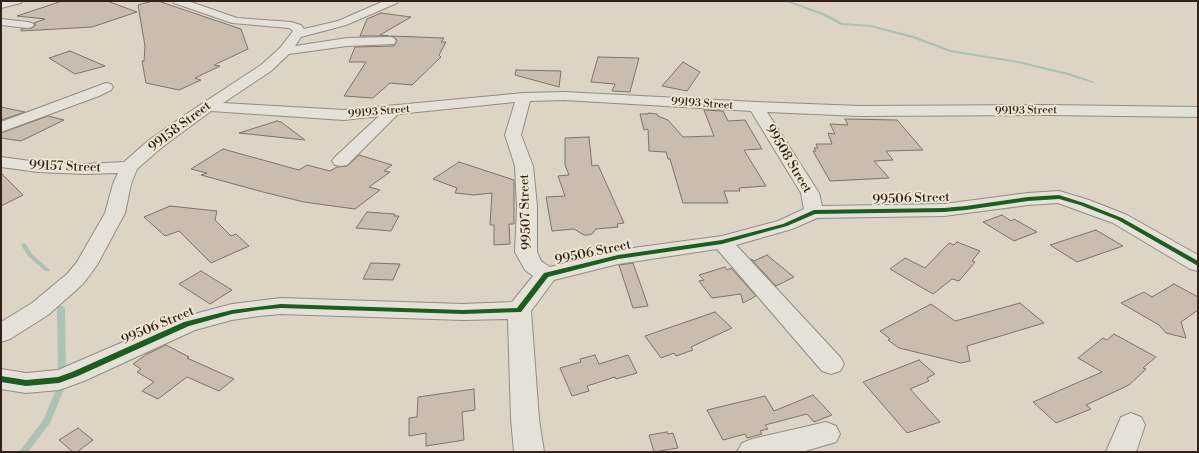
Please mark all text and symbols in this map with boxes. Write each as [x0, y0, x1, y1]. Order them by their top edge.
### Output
street label: 99193 Street [671, 95, 733, 113]
street label: 99158 Street [146, 98, 214, 156]
street label: 99193 Street [347, 103, 411, 121]
street label: 99193 Street [995, 104, 1057, 118]
street label: 99508 Street [761, 122, 815, 196]
street label: 99157 Street [29, 158, 101, 176]
street label: 99507 Street [517, 174, 535, 250]
street label: 99506 Street [872, 190, 950, 208]
street label: 99506 Street [554, 237, 632, 269]
street label: 99506 Street [119, 304, 197, 348]

